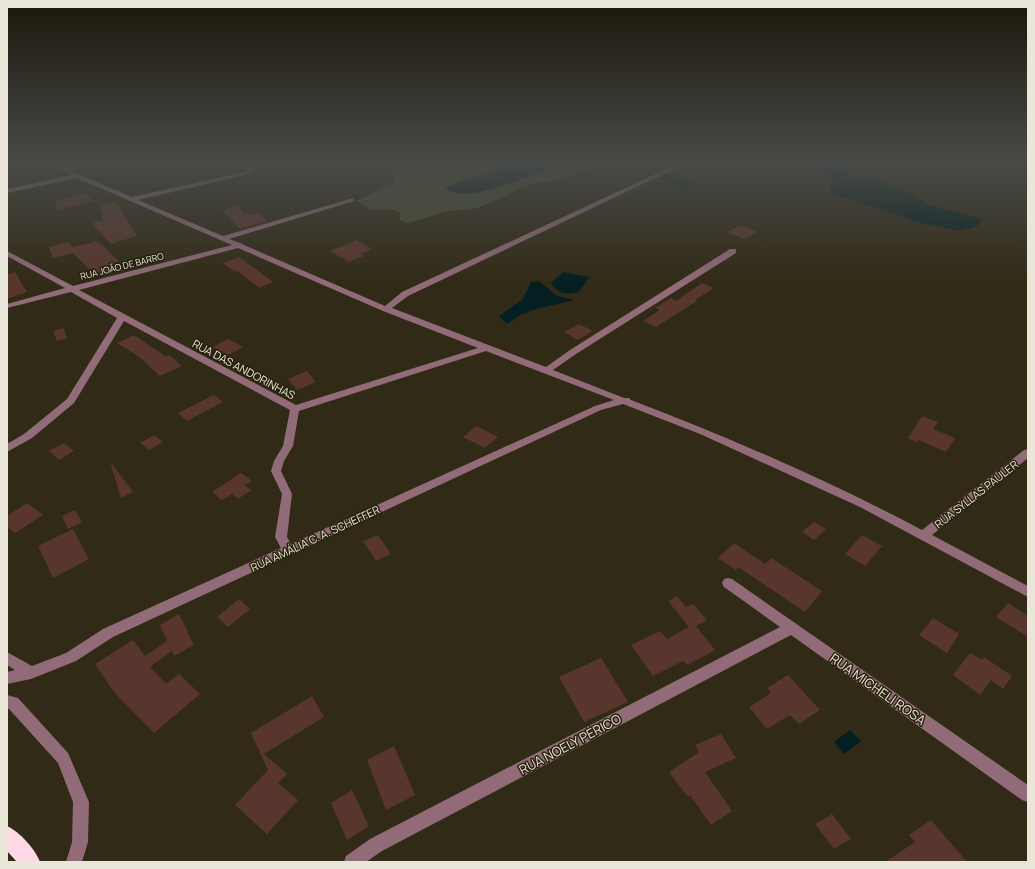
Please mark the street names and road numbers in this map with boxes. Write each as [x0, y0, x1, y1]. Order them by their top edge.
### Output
street label: RUA JOÃO DE BARRO [79, 249, 166, 283]
street label: RUA DAS ANDORINHAS [190, 336, 298, 403]
street label: RUA SYLLAS PAULER [931, 457, 1021, 531]
street label: RUA AMÁLIA C. A. SCHEFFER [248, 501, 382, 575]
street label: RUA MICHELI ROSA [826, 649, 930, 729]
street label: RUA NOELY PÉRICO [516, 709, 625, 779]

